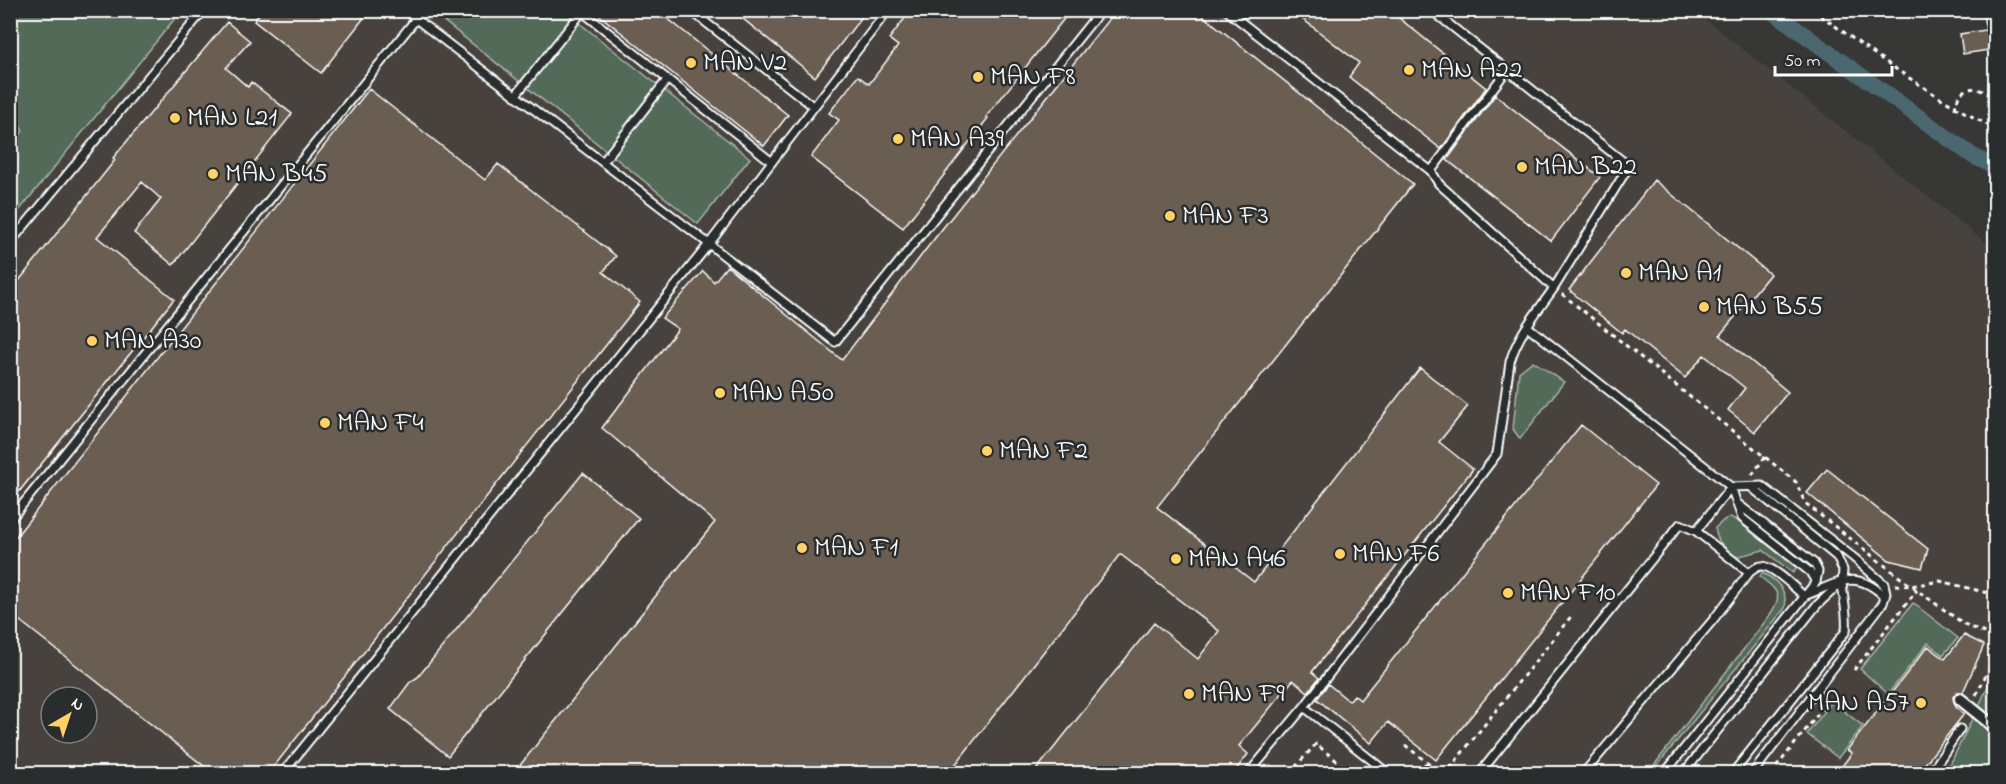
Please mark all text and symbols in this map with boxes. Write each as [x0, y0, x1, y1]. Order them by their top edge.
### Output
scale bar [1775, 39, 1892, 77]
place label: MAN V2 [703, 44, 787, 83]
text: 50 m [1784, 49, 1821, 75]
place label: MAN A22 [1421, 51, 1522, 90]
marker: MAN V2 [684, 56, 698, 70]
place label: MAN F8 [990, 58, 1076, 97]
marker: MAN A22 [1402, 63, 1416, 77]
marker: MAN F8 [971, 70, 985, 84]
place label: MAN L21 [187, 99, 277, 138]
marker: MAN L21 [168, 111, 182, 125]
place label: MAN A39 [910, 120, 1004, 159]
marker: MAN A39 [891, 132, 905, 146]
place label: MAN B22 [1534, 148, 1637, 187]
place label: MAN B45 [225, 155, 328, 194]
marker: MAN B22 [1515, 160, 1529, 174]
marker: MAN B45 [206, 167, 220, 181]
place label: MAN F3 [1182, 197, 1269, 236]
marker: MAN F3 [1163, 209, 1177, 223]
place label: MAN A1 [1638, 254, 1721, 293]
marker: MAN A1 [1619, 266, 1633, 280]
place label: MAN B55 [1716, 288, 1823, 327]
marker: MAN B55 [1697, 300, 1711, 314]
place label: MAN A30 [104, 322, 201, 361]
marker: MAN A30 [85, 334, 99, 348]
place label: MAN A50 [732, 374, 834, 413]
marker: MAN A50 [713, 386, 727, 400]
place label: MAN F4 [337, 404, 424, 443]
marker: MAN F4 [318, 416, 332, 430]
place label: MAN F2 [999, 432, 1088, 471]
marker: MAN F2 [980, 444, 994, 458]
place label: MAN F1 [814, 529, 898, 568]
place label: MAN F6 [1352, 535, 1439, 574]
place label: MAN A46 [1188, 540, 1286, 579]
marker: MAN F1 [795, 541, 809, 555]
marker: MAN F6 [1333, 547, 1347, 561]
marker: MAN A46 [1169, 552, 1183, 566]
place label: MAN F10 [1520, 574, 1616, 613]
marker: MAN F10 [1501, 586, 1515, 600]
place label: MAN F9 [1201, 675, 1285, 714]
place label: MAN A57 [1808, 684, 1909, 723]
north arrow [39, 685, 99, 745]
marker: MAN F9 [1182, 687, 1196, 701]
text: N [65, 692, 89, 718]
marker: MAN A57 [1914, 696, 1928, 710]

